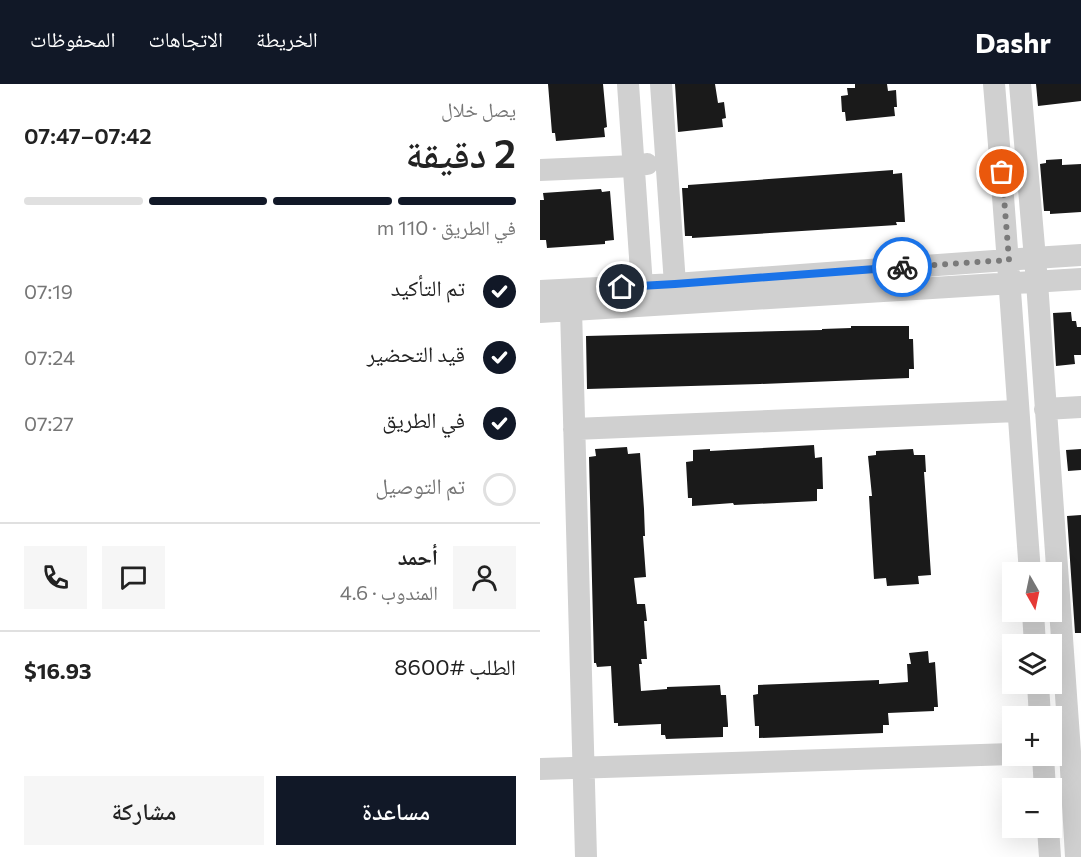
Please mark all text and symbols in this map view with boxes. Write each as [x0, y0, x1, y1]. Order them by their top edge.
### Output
text: Dashr [975, 25, 1051, 59]
text: المحفوظات [30, 26, 115, 51]
text: الاتجاهات [148, 26, 223, 51]
text: الخريطة [256, 26, 318, 51]
text: يصل خلال [441, 97, 516, 121]
text: 07:42–07:47 [24, 122, 152, 149]
text: 2 دقيقة [406, 128, 516, 176]
pin [976, 146, 1027, 197]
icon: bag [985, 155, 1018, 188]
text: في الطريق · 110 m [377, 215, 516, 239]
courier [872, 237, 932, 297]
icon: bike [886, 251, 919, 284]
pin [596, 261, 647, 312]
icon: home [605, 270, 638, 303]
text: تم التأكيد [391, 274, 465, 301]
icon: check [483, 275, 516, 308]
text: 07:19 [24, 279, 73, 303]
text: قيد التحضير [367, 340, 465, 367]
icon: check [483, 341, 516, 374]
text: 07:24 [24, 345, 75, 369]
text: في الطريق [382, 406, 465, 433]
icon: check [483, 407, 516, 440]
text: 07:27 [24, 411, 74, 435]
text: تم التوصيل [375, 472, 465, 499]
text: أحمد [398, 543, 438, 570]
button: phone [24, 546, 87, 609]
button: chat [102, 546, 165, 609]
button: person [453, 546, 516, 609]
north arrow [1002, 562, 1062, 622]
map controls [1002, 562, 1062, 838]
text: المندوب · 4.6 [340, 580, 438, 604]
button: layers [1002, 634, 1062, 694]
text: الطلب #8600 [394, 653, 516, 680]
text: $16.93 [24, 657, 92, 684]
button: + [1002, 706, 1062, 766]
button: مشاركة [24, 776, 264, 845]
button: مساعدة [276, 776, 516, 845]
button: − [1002, 778, 1062, 838]

